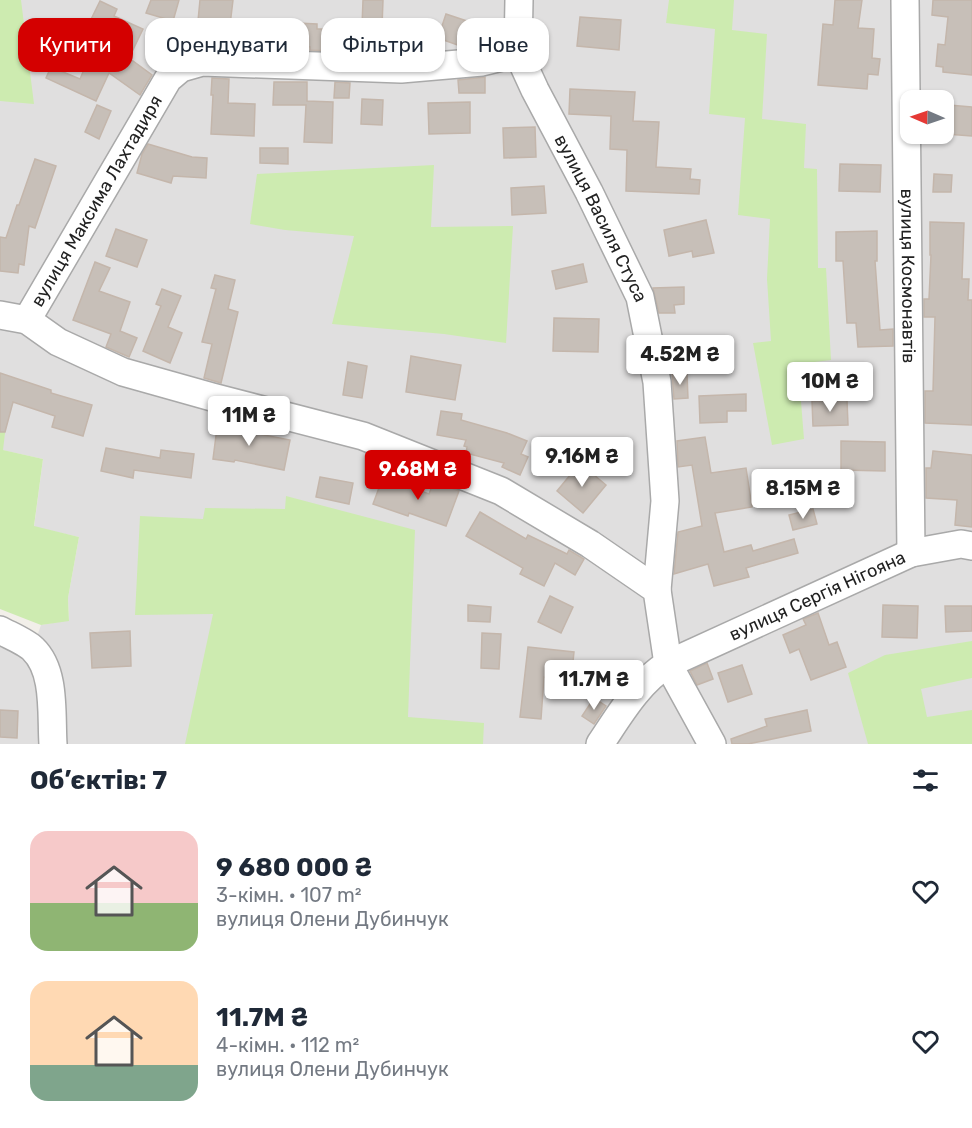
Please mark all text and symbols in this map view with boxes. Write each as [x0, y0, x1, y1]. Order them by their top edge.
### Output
chip: Купити [18, 18, 133, 72]
chip: Орендувати [145, 18, 309, 72]
chip: Фільтри [321, 18, 445, 72]
chip: Нове [457, 18, 549, 72]
north arrow [900, 90, 954, 144]
map controls [900, 90, 954, 144]
street label: вулиця Максима Лахтадиря [26, 91, 167, 310]
street label: вулиця Василя Стуса [550, 131, 652, 306]
street label: вулиця Космонавтів [896, 188, 920, 364]
pin: 4.52M ₴ [625, 335, 735, 386]
text: 4.52M ₴ [640, 342, 720, 366]
pin: 10M ₴ [788, 362, 872, 413]
text: 10M ₴ [801, 369, 859, 393]
pin: 11M ₴ [207, 396, 291, 447]
text: 11M ₴ [222, 403, 276, 427]
pin: 9.16M ₴ [527, 437, 637, 488]
text: 9.16M ₴ [545, 444, 619, 468]
pin: 9.68M ₴ [363, 450, 473, 501]
text: 9.68M ₴ [379, 457, 457, 481]
pin: 8.15M ₴ [748, 469, 858, 520]
text: 8.15M ₴ [765, 476, 841, 500]
street label: вулиця Сергія Нігояна [726, 546, 909, 646]
pin: 11.7M ₴ [539, 660, 649, 711]
text: 11.7M ₴ [559, 667, 629, 691]
icon: filters [909, 764, 942, 797]
text: Об’єктів: 7 [30, 765, 167, 796]
text: 9 680 000 ₴ [216, 852, 372, 883]
icon: home [78, 855, 150, 927]
icon: heart [909, 875, 942, 908]
text: 3-кімн. · 107 m² [216, 883, 362, 907]
text: вулиця Олени Дубинчук [216, 907, 449, 931]
text: 11.7M ₴ [216, 1002, 308, 1033]
icon: home [78, 1005, 150, 1077]
icon: heart [909, 1025, 942, 1058]
text: 4-кімн. · 112 m² [216, 1033, 359, 1057]
text: вулиця Олени Дубинчук [216, 1057, 449, 1081]

